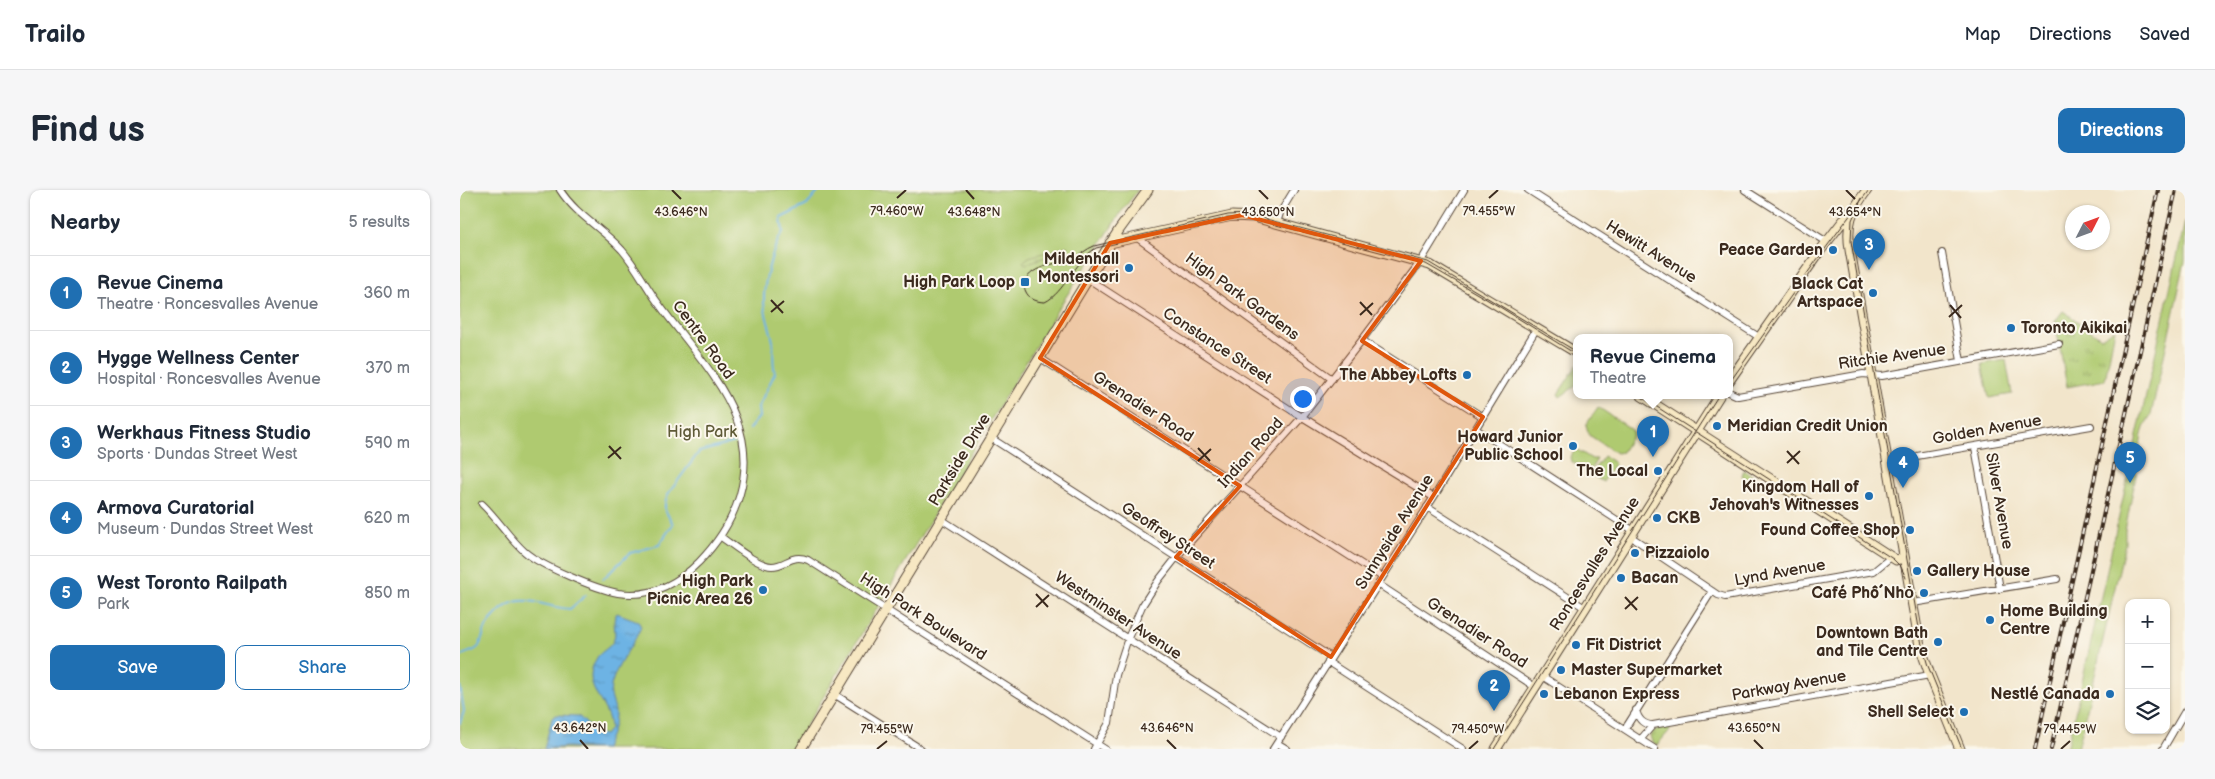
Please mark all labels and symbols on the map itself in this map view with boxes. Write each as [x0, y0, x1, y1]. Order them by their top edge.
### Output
text: 79.460°W [870, 204, 924, 219]
text: 79.455°W [1463, 204, 1515, 219]
text: 43.646°N [654, 205, 708, 220]
text: 43.648°N [947, 205, 1001, 220]
text: 43.650°N [1242, 205, 1294, 220]
text: 43.654°N [1829, 205, 1881, 220]
north arrow [2065, 205, 2110, 250]
street label: Hewitt Avenue [1602, 217, 1700, 288]
pin: 3 [1853, 229, 1885, 270]
place label: Peace Garden [1719, 241, 1823, 260]
marker: Peace Garden [1827, 244, 1839, 256]
street label: High Park Gardens [1181, 249, 1303, 345]
place label: Mildenhall Montessori [1038, 250, 1119, 287]
marker: Mildenhall Montessori [1123, 262, 1135, 274]
place label: High Park Loop [903, 273, 1015, 292]
place label: Black Cat Artspace [1791, 275, 1864, 312]
marker: High Park Loop [1019, 276, 1031, 288]
marker: Black Cat Artspace [1867, 287, 1879, 299]
street label: Centre Road [668, 297, 738, 383]
street label: Constance Street [1159, 304, 1275, 388]
place label: Toronto Aikikai [2021, 319, 2127, 338]
marker: Toronto Aikikai [2005, 322, 2017, 334]
street label: Ritchie Avenue [1837, 340, 1947, 374]
place label: The Abbey Lofts [1340, 366, 1457, 385]
street label: Grenadier Road [1089, 367, 1197, 447]
marker: The Abbey Lofts [1461, 369, 1473, 381]
your location [1290, 386, 1316, 412]
street label: Parkside Drive [925, 410, 995, 510]
street label: Golden Avenue [1931, 411, 2043, 449]
street label: Indian Road [1215, 414, 1287, 492]
pin: 1 [1637, 416, 1669, 457]
place label: Meridian Credit Union [1727, 417, 1888, 436]
marker: Meridian Credit Union [1711, 420, 1723, 432]
park label: High Park [667, 423, 737, 442]
place label: Howard Junior Public School [1457, 428, 1564, 465]
marker: Howard Junior Public School [1567, 440, 1579, 452]
pin: 5 [2114, 442, 2146, 483]
pin: 4 [1887, 447, 1919, 488]
street label: Silver Avenue [1981, 451, 2017, 551]
place label: The Local [1577, 462, 1648, 481]
marker: The Local [1652, 465, 1664, 477]
street label: Sunnyside Avenue [1352, 471, 1438, 593]
place label: Kingdom Hall of Jehovah's Witnesses [1709, 478, 1860, 515]
marker: Kingdom Hall of Jehovah's Witnesses [1863, 490, 1875, 502]
street label: Roncesvalles Avenue [1546, 493, 1644, 635]
street label: Geoffrey Street [1117, 499, 1219, 573]
place label: CKB [1667, 509, 1701, 528]
marker: CKB [1651, 512, 1663, 524]
place label: Found Coffee Shop [1760, 521, 1900, 540]
marker: Found Coffee Shop [1904, 524, 1916, 536]
place label: Pizzaiolo [1645, 544, 1710, 563]
marker: Pizzaiolo [1629, 547, 1641, 559]
street label: Lynd Avenue [1733, 556, 1827, 590]
place label: Gallery House [1927, 562, 2030, 581]
marker: Gallery House [1911, 565, 1923, 577]
street label: Westminster Avenue [1051, 568, 1186, 664]
street label: High Park Boulevard [856, 569, 990, 665]
place label: Bacan [1631, 569, 1678, 588]
place label: High Park Picnic Area 26 [647, 572, 754, 609]
marker: Bacan [1615, 572, 1627, 584]
marker: High Park Picnic Area 26 [757, 584, 769, 596]
place label: Café Phố Nhỏ [1811, 584, 1914, 603]
marker: Café Phố Nhỏ [1918, 587, 1930, 599]
street label: Grenadier Road [1423, 593, 1531, 673]
place label: Home Building Centre [2000, 602, 2108, 639]
marker: Home Building Centre [1984, 614, 1996, 626]
place label: Downtown Bath and Tile Centre [1816, 624, 1928, 661]
place label: Fit District [1586, 636, 1662, 655]
marker: Downtown Bath and Tile Centre [1932, 636, 1944, 648]
marker: Fit District [1570, 639, 1582, 651]
place label: Master Supermarket [1571, 661, 1723, 680]
marker: Master Supermarket [1555, 664, 1567, 676]
street label: Parkway Avenue [1730, 666, 1848, 705]
pin: 2 [1478, 670, 1510, 711]
place label: Lebanon Express [1554, 685, 1680, 704]
place label: Nestlé Canada [1991, 685, 2100, 704]
marker: Lebanon Express [1538, 688, 1550, 700]
marker: Nestlé Canada [2104, 688, 2116, 700]
place label: Shell Select [1868, 703, 1955, 722]
marker: Shell Select [1958, 706, 1970, 718]
text: 43.642°N [554, 721, 606, 736]
text: 43.646°N [1140, 721, 1194, 736]
text: 43.650°N [1728, 721, 1780, 736]
text: 79.455°W [861, 722, 913, 737]
text: 79.450°W [1452, 722, 1505, 737]
text: 79.445°W [2044, 722, 2097, 737]

